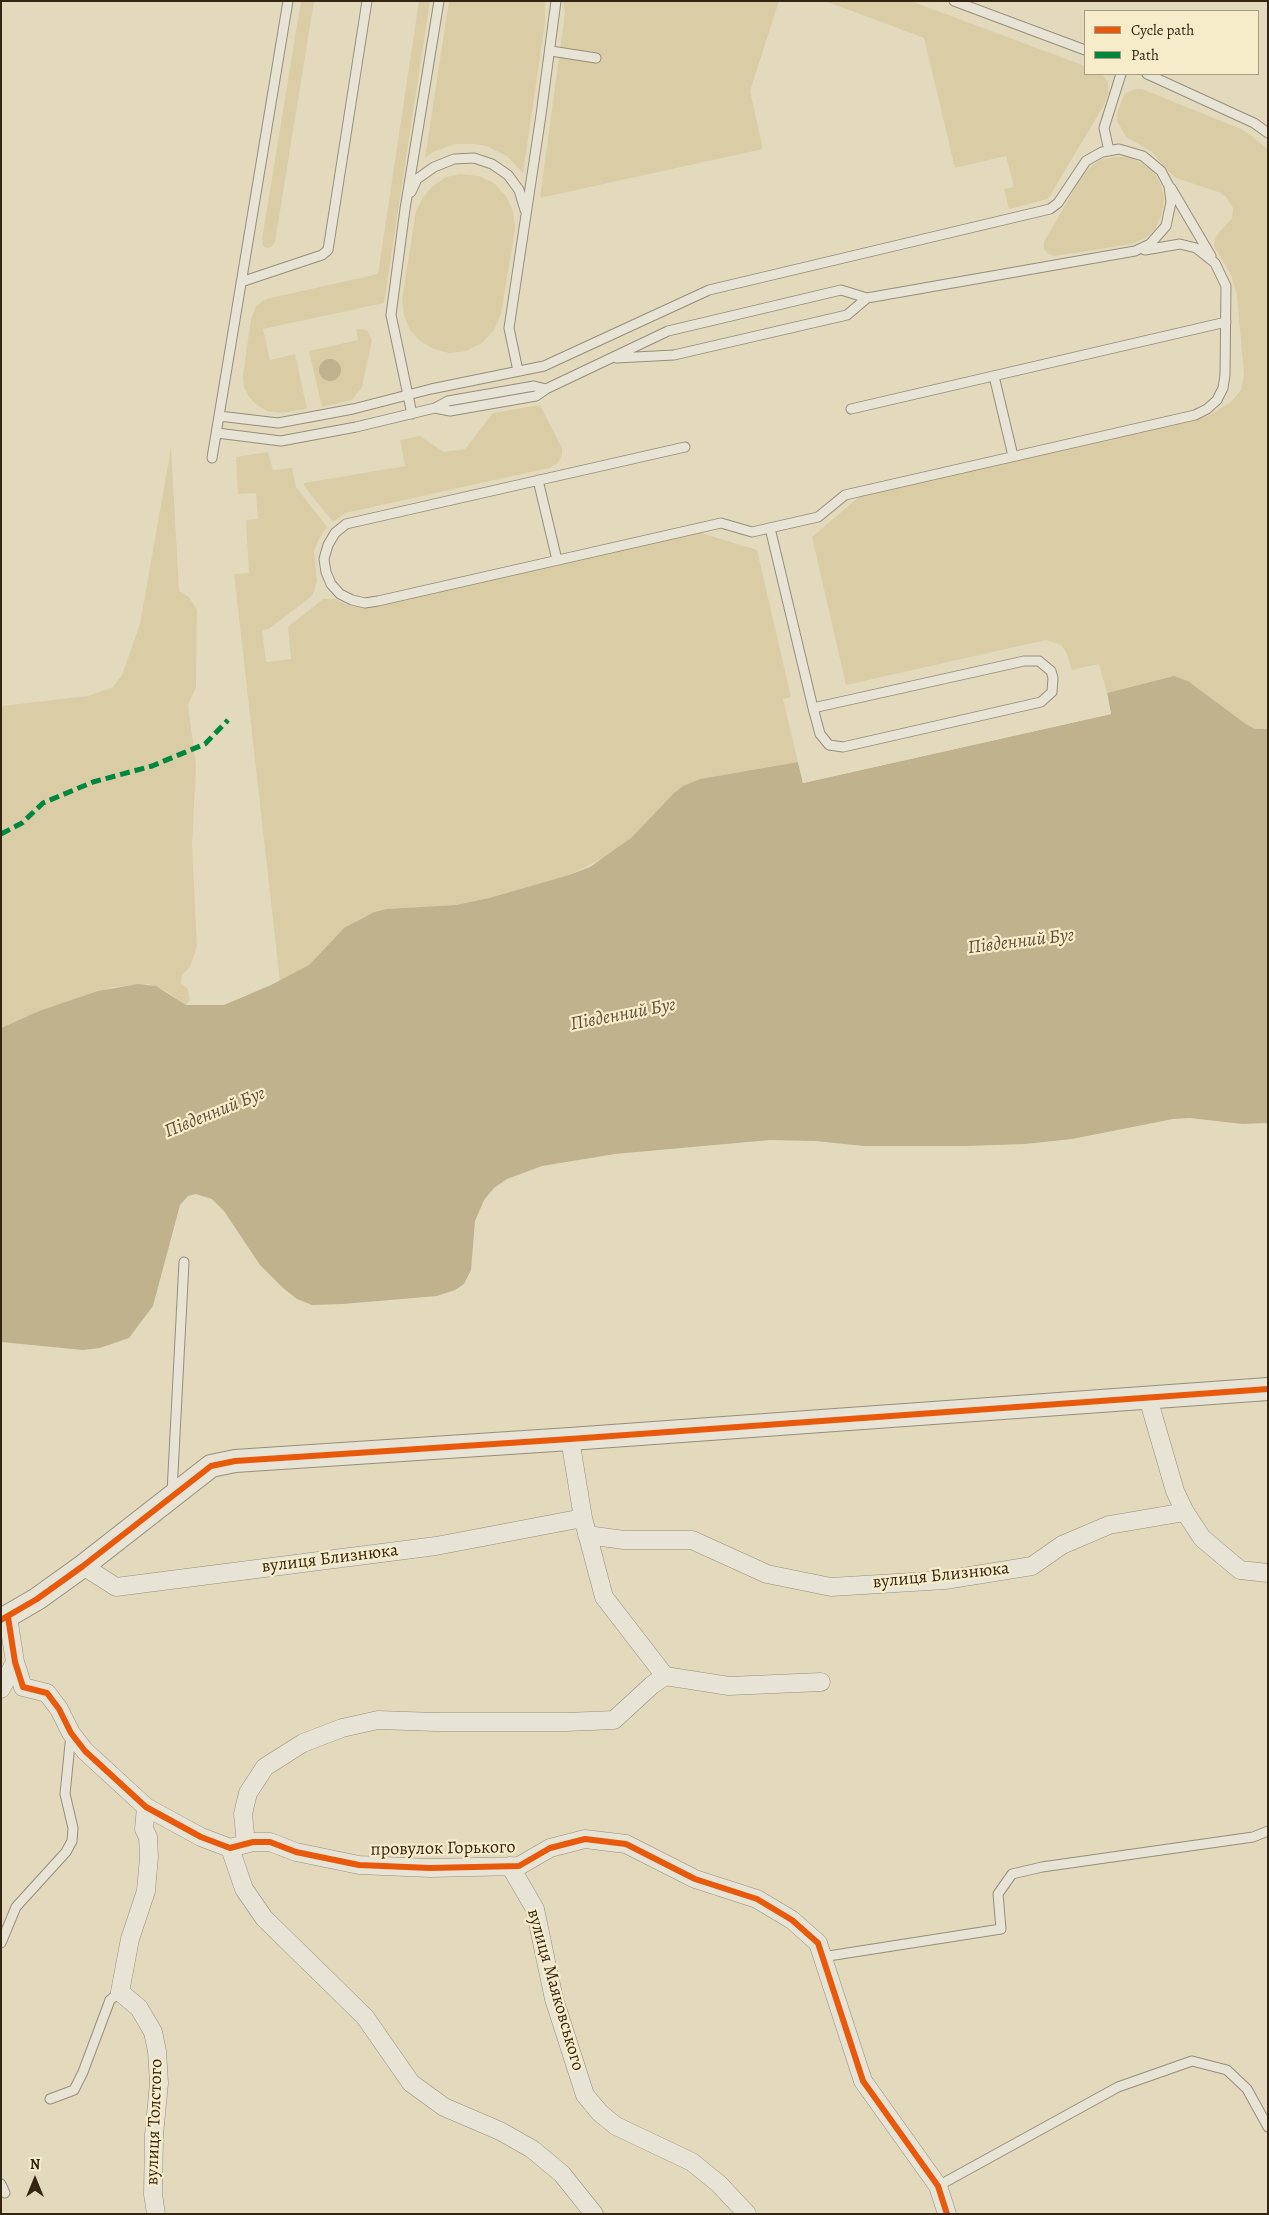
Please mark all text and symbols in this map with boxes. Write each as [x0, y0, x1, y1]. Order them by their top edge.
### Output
legend [1084, 10, 1259, 75]
text: Cycle path [1131, 20, 1194, 40]
text: Path [1131, 45, 1159, 65]
water label: Південний Буг [967, 924, 1075, 960]
water label: Південний Буг [568, 994, 678, 1036]
water label: Південний Буг [161, 1082, 269, 1144]
street label: вулиця Близнюка [261, 1540, 399, 1578]
street label: вулиця Близнюка [872, 1558, 1010, 1594]
street label: провулок Горького [370, 1837, 516, 1861]
street label: вулиця Маяковського [522, 1907, 588, 2073]
street label: вулиця Толстого [142, 2058, 168, 2186]
north arrow [10, 2155, 60, 2205]
text: N [30, 2155, 40, 2174]

